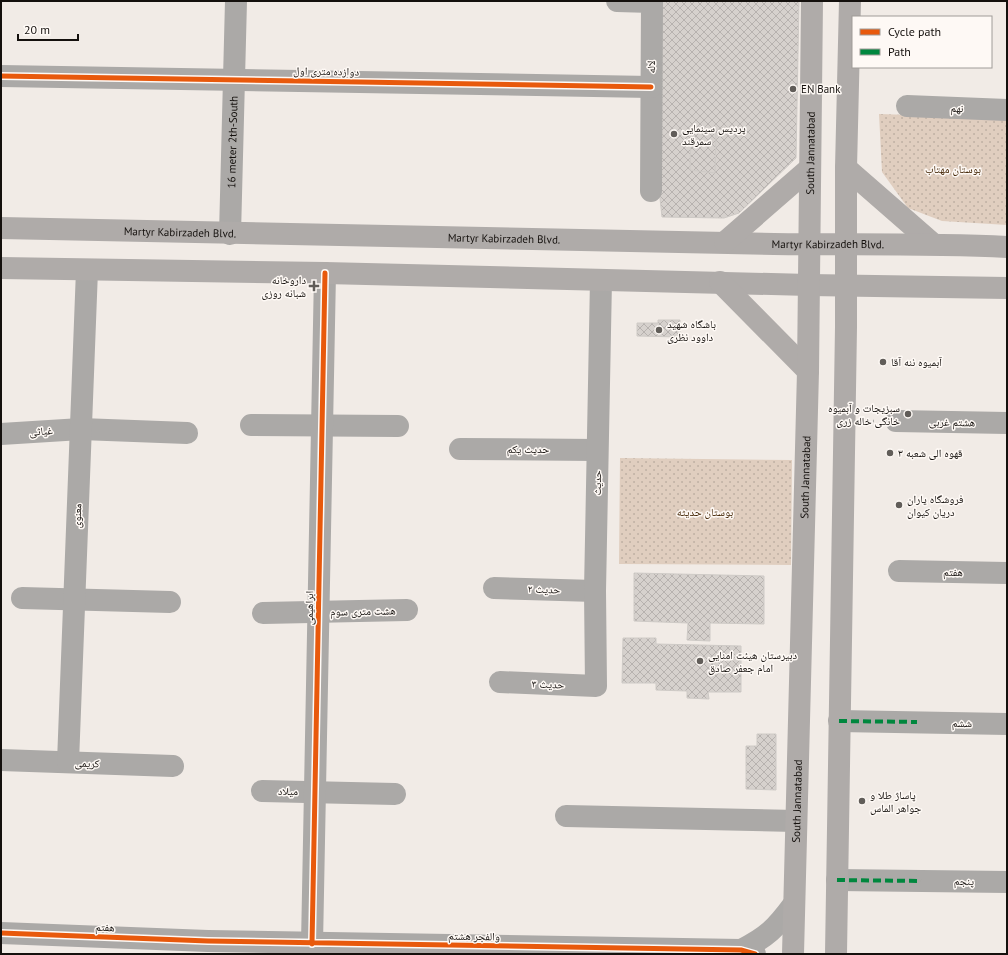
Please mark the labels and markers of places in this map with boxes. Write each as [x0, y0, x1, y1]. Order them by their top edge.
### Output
place label: EN Bank [801, 82, 841, 96]
marker: EN Bank [788, 84, 798, 94]
place label: پردیس سینمایی سمرقند [682, 121, 746, 148]
marker: پردیس سینمایی سمرقند [669, 129, 679, 139]
place label: داروخانه شبانه روزی [261, 273, 306, 300]
marker: داروخانه شبانه روزی [309, 281, 319, 291]
place label: باشگاه شهید داوود نظری [667, 317, 716, 344]
marker: باشگاه شهید داوود نظری [654, 325, 664, 335]
place label: آبمیوه ننه آقا [891, 355, 942, 369]
marker: آبمیوه ننه آقا [878, 357, 888, 367]
place label: سبزیجات و آبمیوه خانگی خاله زری [828, 401, 900, 428]
marker: سبزیجات و آبمیوه خانگی خاله زری [903, 409, 913, 419]
place label: قهوه الی شعبه ۳ [898, 446, 963, 460]
marker: قهوه الی شعبه ۳ [885, 448, 895, 458]
place label: فروشگاه یاران دریان کیوان [907, 492, 964, 519]
marker: فروشگاه یاران دریان کیوان [894, 500, 904, 510]
place label: دبیرستان هیئت امنایی امام جعفر صادق [708, 648, 797, 675]
marker: دبیرستان هیئت امنایی امام جعفر صادق [695, 656, 705, 666]
place label: پاساژ طلا و جواهر الماس [870, 788, 921, 815]
marker: پاساژ طلا و جواهر الماس [857, 796, 867, 806]

